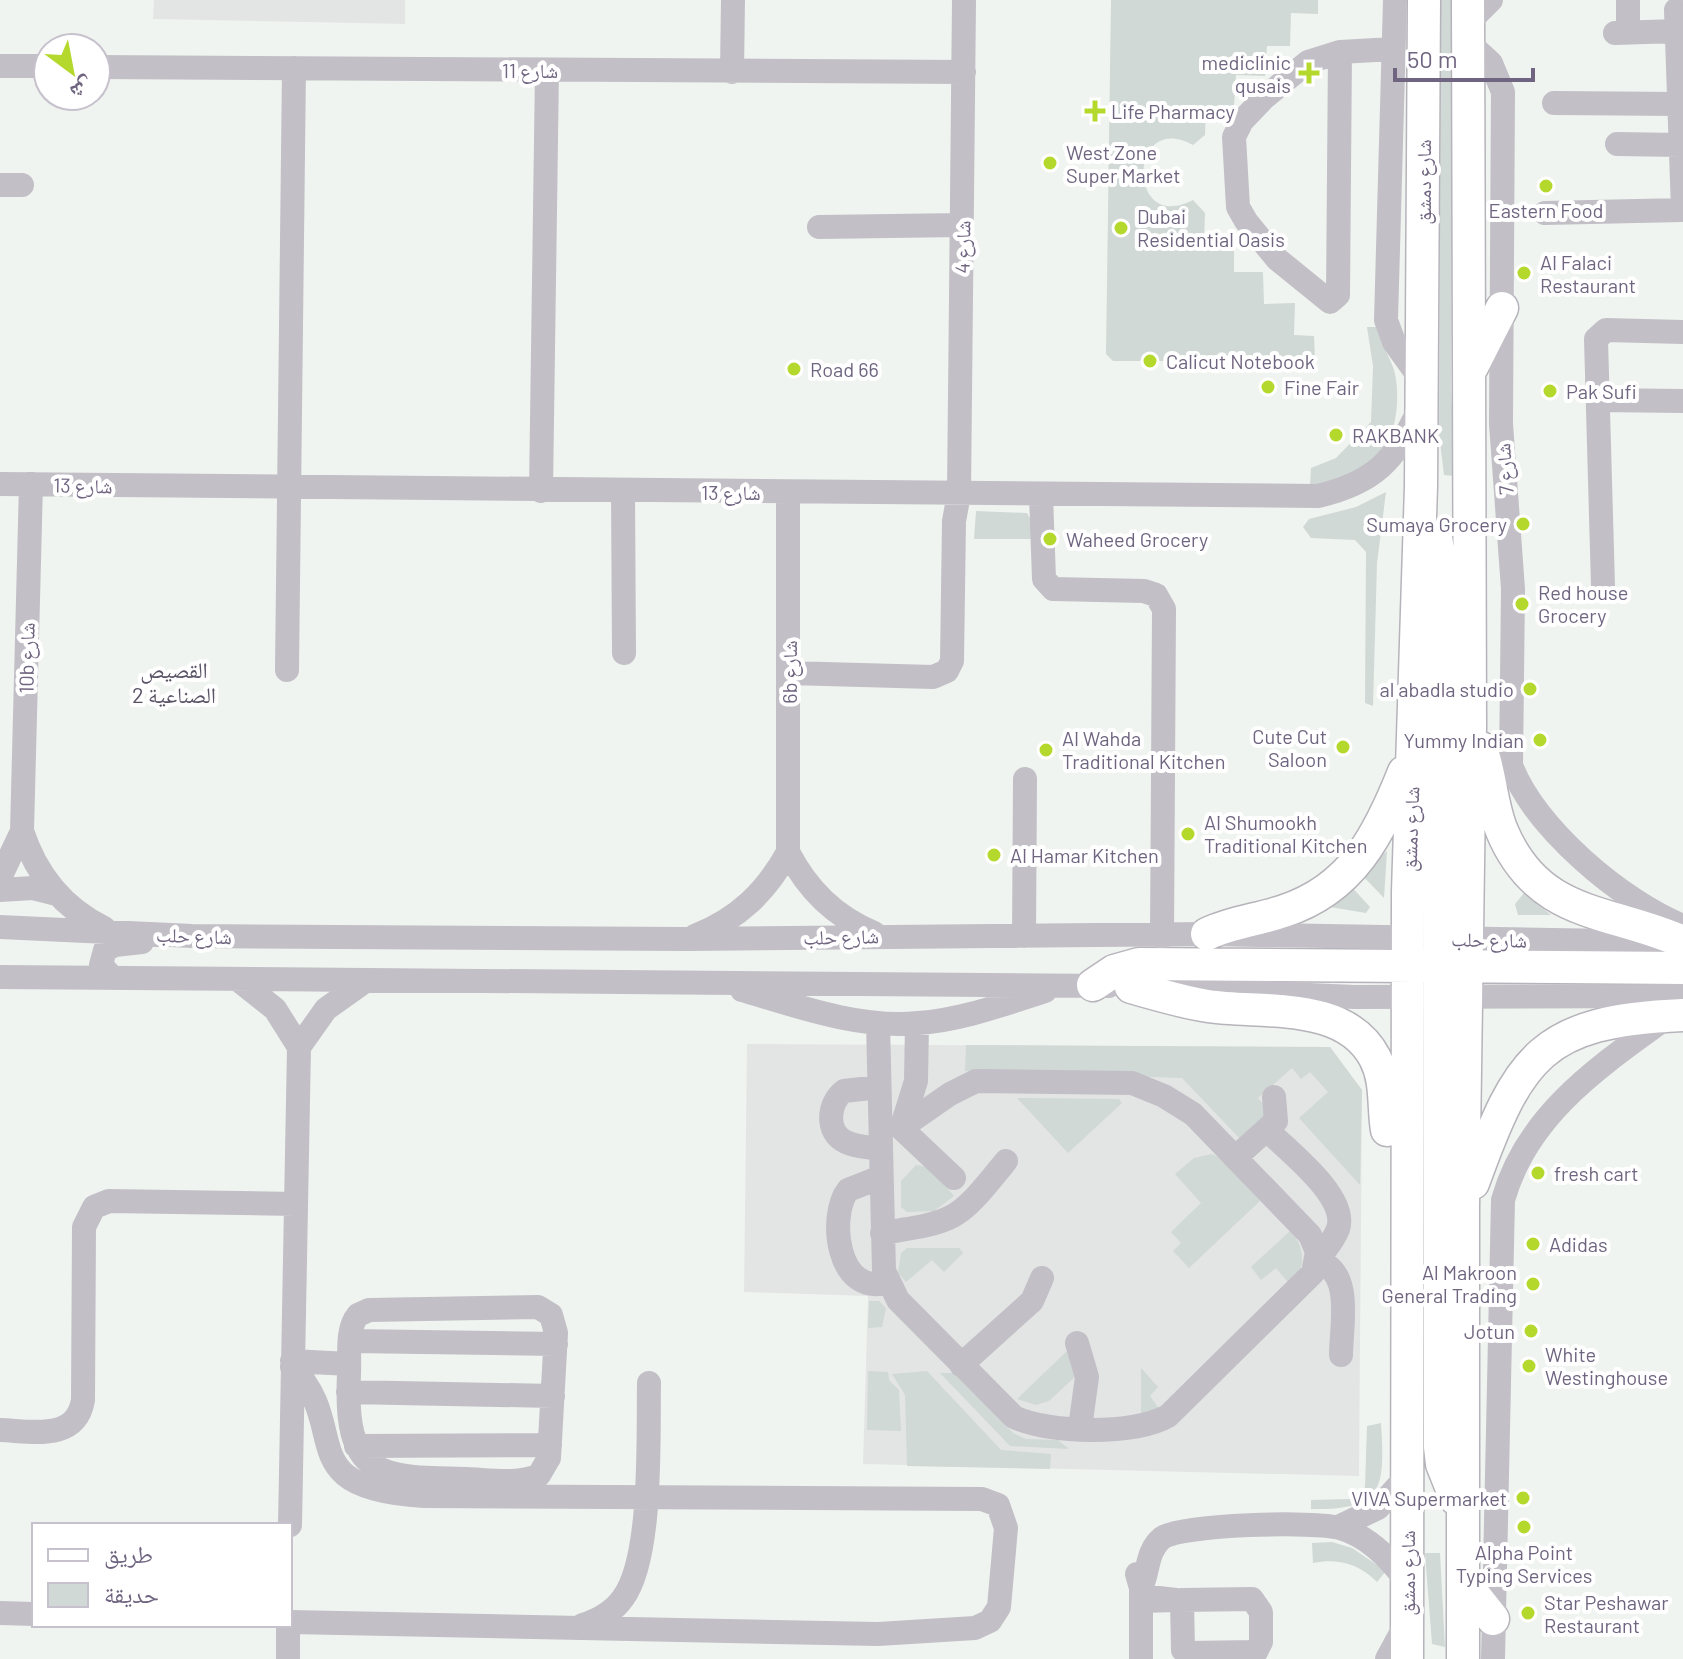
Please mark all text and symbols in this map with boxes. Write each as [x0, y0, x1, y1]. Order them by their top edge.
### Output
north arrow [32, 32, 112, 112]
scale bar [1395, 32, 1533, 82]
text: 50 m [1407, 44, 1458, 73]
place label: mediclinic qusais [1202, 50, 1291, 97]
street label: شارع 11 [502, 58, 558, 84]
marker: mediclinic qusais [1298, 62, 1320, 84]
text: ش [65, 71, 100, 107]
place label: Life Pharmacy [1111, 99, 1235, 123]
marker: Life Pharmacy [1086, 102, 1104, 120]
street label: شارع دمشق [1411, 139, 1437, 225]
place label: West Zone Super Market [1066, 140, 1180, 187]
marker: West Zone Super Market [1041, 154, 1059, 172]
marker: Eastern Food [1537, 177, 1555, 195]
place label: Eastern Food [1489, 198, 1603, 222]
place label: Dubai Residential Oasis [1137, 204, 1285, 251]
marker: Dubai Residential Oasis [1112, 219, 1130, 237]
street label: شارع 4 [950, 220, 976, 274]
place label: Al Falaci Restaurant [1540, 250, 1636, 297]
marker: Al Falaci Restaurant [1515, 264, 1533, 282]
place label: Calicut Notebook [1166, 349, 1315, 373]
marker: Calicut Notebook [1141, 352, 1159, 370]
place label: Road 66 [810, 357, 879, 381]
marker: Road 66 [785, 360, 803, 378]
place label: Fine Fair [1284, 375, 1359, 399]
marker: Fine Fair [1259, 378, 1277, 396]
place label: Pak Sufi [1566, 379, 1637, 403]
marker: Pak Sufi [1541, 382, 1559, 400]
place label: RAKBANK [1352, 423, 1439, 447]
marker: RAKBANK [1327, 426, 1345, 444]
street label: شارع 7 [1490, 442, 1520, 496]
street label: شارع 13 [53, 472, 113, 500]
street label: شارع 13 [701, 480, 761, 506]
place label: Sumaya Grocery [1366, 512, 1507, 536]
marker: Sumaya Grocery [1514, 515, 1532, 533]
place label: Waheed Grocery [1066, 527, 1208, 551]
marker: Waheed Grocery [1041, 530, 1059, 548]
place label: Red house Grocery [1538, 580, 1628, 627]
marker: Red house Grocery [1513, 595, 1531, 613]
street label: 10b شارع [13, 622, 41, 694]
street label: 6b شارع [777, 640, 803, 704]
district label: القصيص الصناعية 2 [132, 656, 216, 707]
place label: al abadla studio [1380, 677, 1514, 701]
marker: al abadla studio [1521, 680, 1539, 698]
place label: Cute Cut Saloon [1252, 724, 1327, 771]
place label: Al Wahda Traditional Kitchen [1062, 726, 1225, 773]
place label: Yummy Indian [1404, 728, 1524, 752]
marker: Yummy Indian [1531, 731, 1549, 749]
marker: Cute Cut Saloon [1334, 738, 1352, 756]
marker: Al Wahda Traditional Kitchen [1037, 741, 1055, 759]
street label: شارع دمشق [1397, 786, 1425, 872]
place label: Al Shumookh Traditional Kitchen [1204, 810, 1367, 857]
marker: Al Shumookh Traditional Kitchen [1179, 825, 1197, 843]
place label: Al Hamar Kitchen [1010, 843, 1159, 867]
marker: Al Hamar Kitchen [985, 846, 1003, 864]
street label: شارع حلب [156, 922, 232, 950]
street label: شارع حلب [803, 923, 879, 951]
street label: شارع حلب [1451, 926, 1527, 954]
place label: fresh cart [1554, 1161, 1639, 1185]
marker: fresh cart [1529, 1164, 1547, 1182]
place label: Adidas [1549, 1232, 1608, 1256]
marker: Adidas [1524, 1235, 1542, 1253]
place label: Al Makroon General Trading [1381, 1260, 1517, 1307]
marker: Al Makroon General Trading [1524, 1275, 1542, 1293]
place label: Jotun [1464, 1319, 1515, 1343]
marker: Jotun [1522, 1322, 1540, 1340]
place label: White Westinghouse [1545, 1342, 1668, 1389]
marker: White Westinghouse [1520, 1357, 1538, 1375]
place label: VIVA Supermarket [1351, 1486, 1507, 1510]
marker: VIVA Supermarket [1514, 1489, 1532, 1507]
marker: Alpha Point Typing Services [1515, 1518, 1533, 1536]
legend [32, 1523, 292, 1627]
street label: شارع دمشق [1395, 1530, 1421, 1616]
text: طريق [104, 1539, 153, 1569]
place label: Alpha Point Typing Services [1456, 1540, 1592, 1587]
text: حديقة [104, 1579, 159, 1608]
place label: Star Peshawar Restaurant [1544, 1590, 1669, 1637]
marker: Star Peshawar Restaurant [1519, 1604, 1537, 1622]

